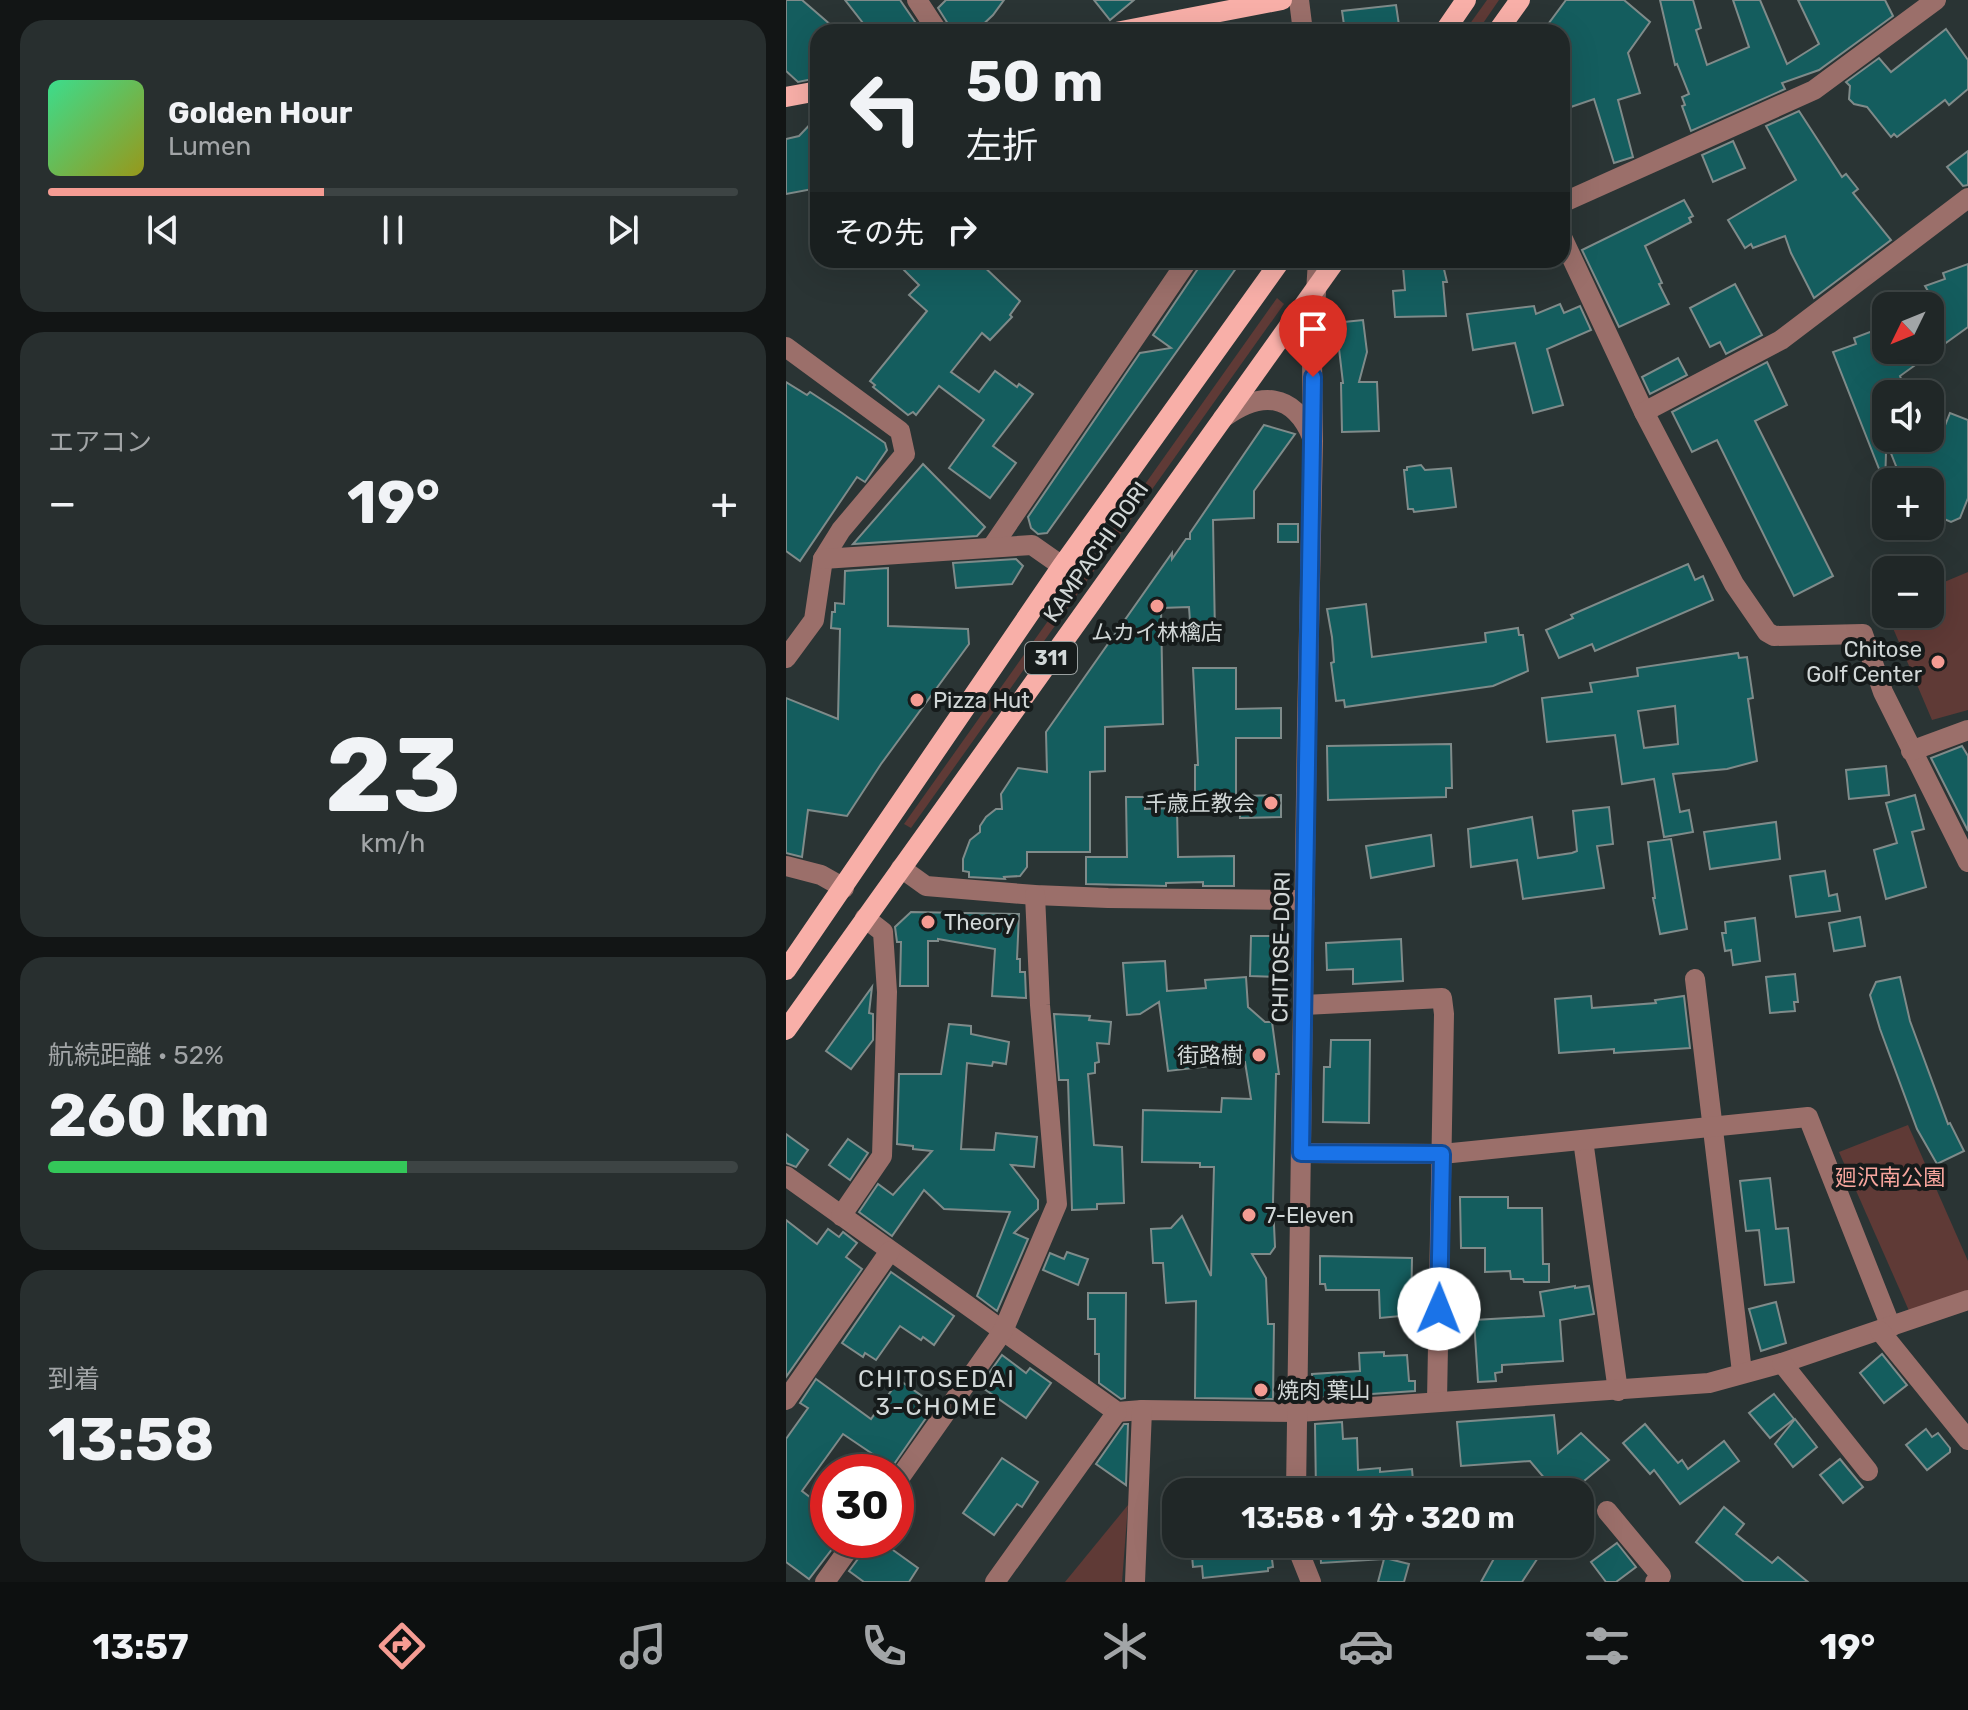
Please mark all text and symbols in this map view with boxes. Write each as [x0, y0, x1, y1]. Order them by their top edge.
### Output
text: 50 m [966, 49, 1103, 115]
icon: left [834, 56, 938, 160]
text: Golden Hour [168, 95, 352, 131]
text: 左折 [966, 124, 1038, 167]
text: Lumen [168, 131, 251, 162]
icon: previous [141, 208, 185, 252]
icon: pause [371, 208, 415, 252]
icon: next [601, 208, 645, 252]
icon: right [940, 208, 984, 252]
text: その先 [834, 215, 924, 251]
north arrow [1872, 292, 1944, 364]
map controls [1872, 292, 1944, 628]
pin [1279, 295, 1347, 377]
icon: arrive [1291, 307, 1335, 351]
button: sound [1872, 380, 1944, 452]
text: エアコン [48, 427, 152, 458]
text: 19° [347, 467, 440, 538]
button: + [1872, 468, 1944, 540]
text: − [48, 477, 77, 529]
text: + [711, 477, 738, 529]
street label: KAMPACHI DORI [1038, 477, 1154, 627]
button: − [1872, 556, 1944, 628]
marker: ムカイ林檎店 [1148, 597, 1166, 615]
place label: ムカイ林檎店 [1091, 619, 1223, 646]
place label: Chitose Golf Center [1806, 636, 1923, 688]
road number: 311 [1025, 642, 1077, 674]
marker: Chitose Golf Center [1929, 653, 1947, 671]
place label: Pizza Hut [933, 687, 1030, 714]
marker: Pizza Hut [908, 691, 926, 709]
text: 23 [325, 714, 461, 837]
place label: 千歳丘教会 [1145, 790, 1255, 817]
marker: 千歳丘教会 [1262, 794, 1280, 812]
text: km/h [361, 828, 425, 859]
street label: CHITOSE-DORI [1266, 871, 1296, 1023]
place label: Theory [944, 909, 1015, 936]
marker: Theory [919, 913, 937, 931]
text: 航続距離 · 52% [48, 1040, 224, 1071]
place label: 街路樹 [1177, 1042, 1243, 1069]
marker: 街路樹 [1250, 1046, 1268, 1064]
text: 260 km [48, 1080, 270, 1151]
park label: 廻沢南公園 [1835, 1164, 1945, 1191]
place label: 7-Eleven [1265, 1202, 1354, 1229]
marker: 7-Eleven [1240, 1206, 1258, 1224]
position arrow [1397, 1267, 1481, 1351]
text: 到着 [48, 1364, 100, 1395]
district label: CHITOSEDAI 3-CHOME [858, 1365, 1016, 1421]
place label: 焼肉 葉山 [1277, 1377, 1370, 1404]
marker: 焼肉 葉山 [1252, 1381, 1270, 1399]
text: 13:58 [48, 1404, 214, 1475]
speed limit sign: 30 [810, 1454, 914, 1558]
text: 13:58 · 1 分 · 320 m [1241, 1500, 1515, 1536]
icon: directions [374, 1618, 430, 1674]
icon: music [615, 1618, 671, 1674]
icon: phone [856, 1618, 912, 1674]
icon: climate [1097, 1618, 1153, 1674]
icon: car [1338, 1618, 1394, 1674]
icon: filters [1579, 1618, 1635, 1674]
text: 13:57 [93, 1625, 189, 1668]
text: 19° [1820, 1625, 1875, 1668]

